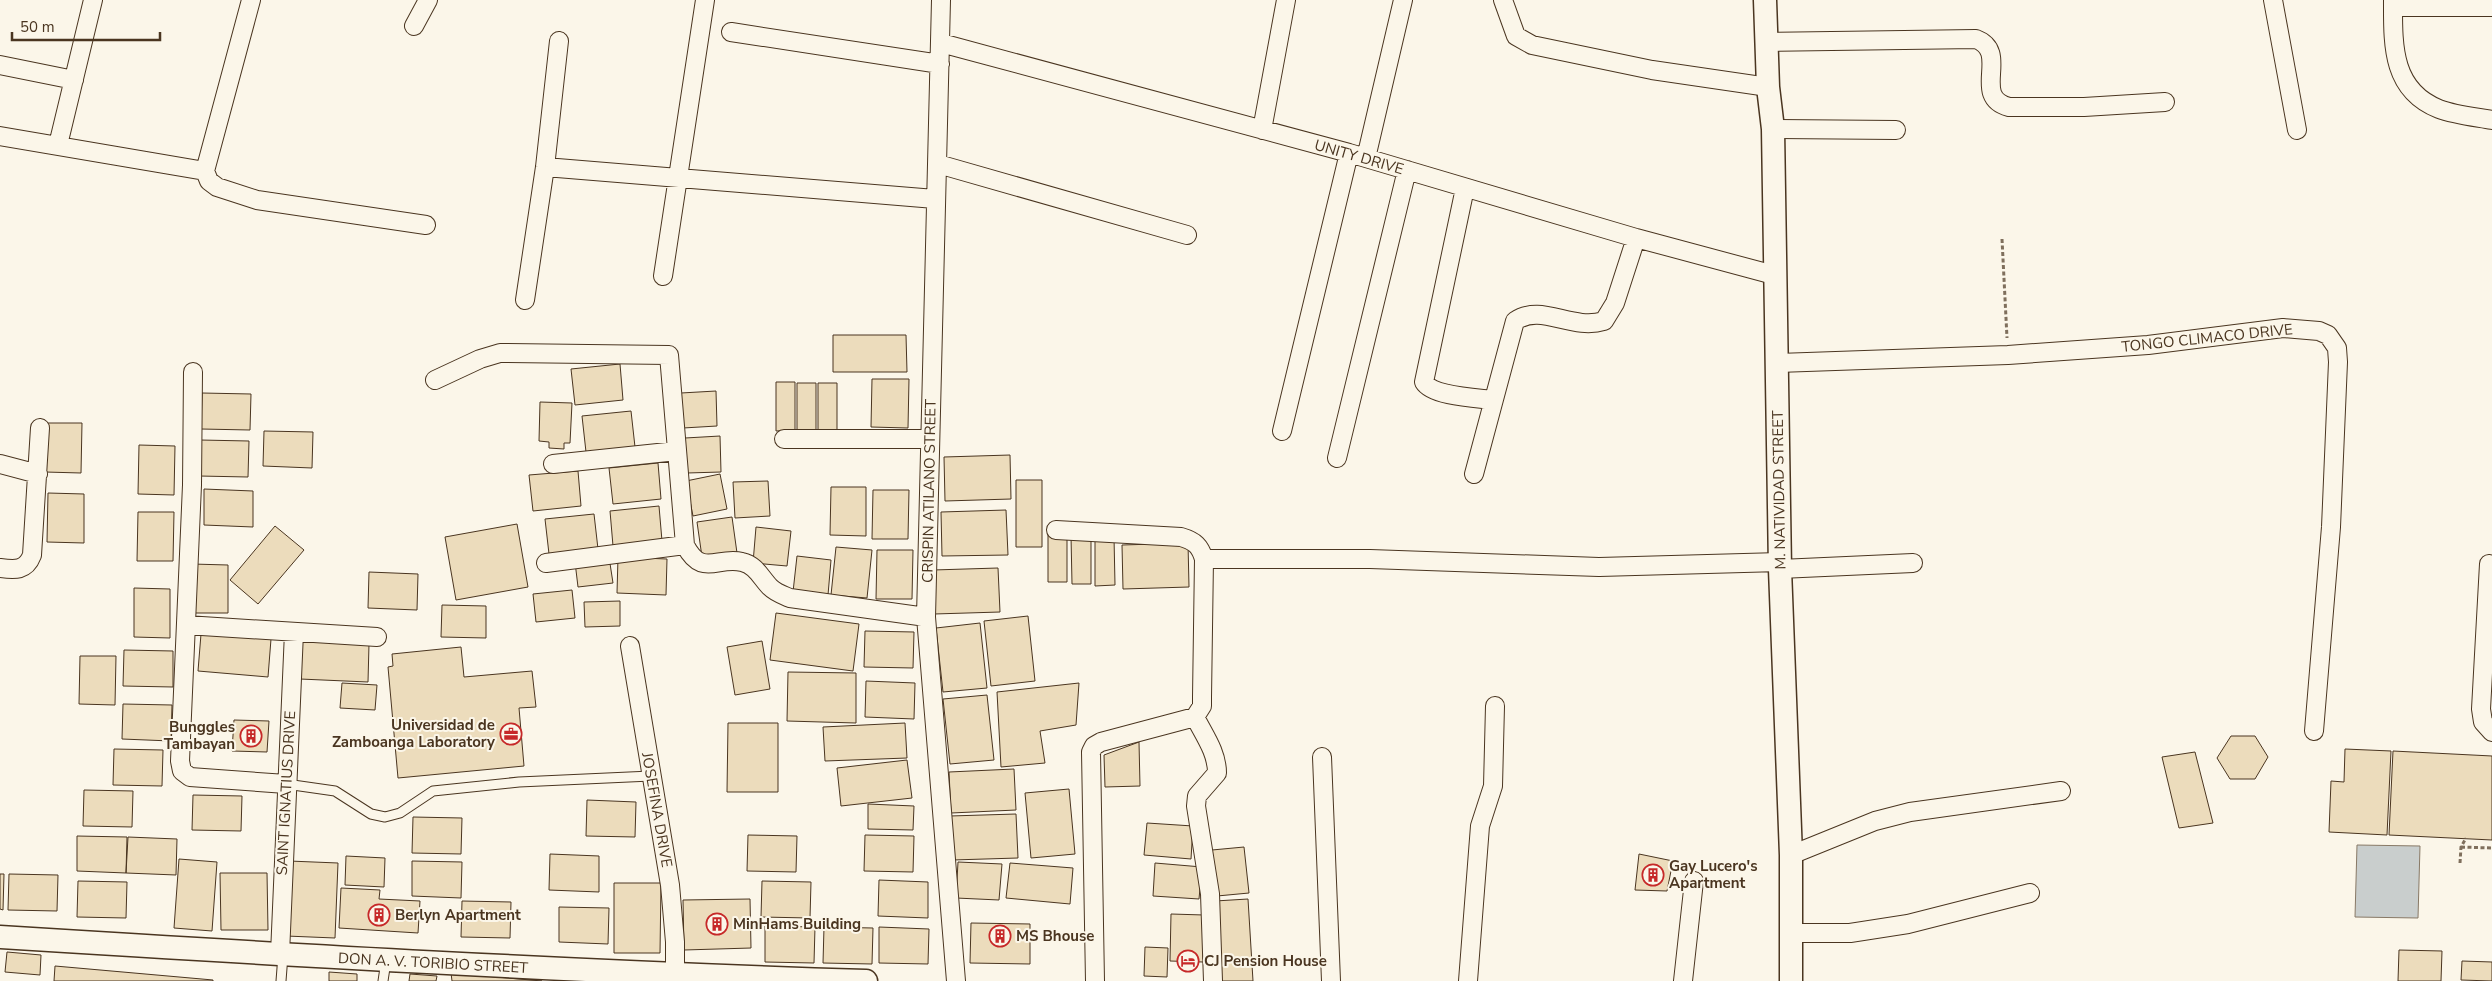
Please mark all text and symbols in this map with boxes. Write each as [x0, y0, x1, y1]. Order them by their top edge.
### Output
scale bar [12, 10, 160, 42]
text: 50 m [20, 17, 55, 37]
street label: UNITY DRIVE [1312, 135, 1406, 179]
street label: TONGO CLIMACO DRIVE [2120, 319, 2294, 357]
street label: CRISPIN ATILANO STREET [917, 399, 941, 583]
street label: M. NATIVIDAD STREET [1768, 410, 1790, 570]
street label: SAINT IGNATIUS DRIVE [272, 710, 300, 876]
place label: Universidad de Zamboanga Laboratory [332, 715, 495, 752]
place label: Bunggles Tambayan [164, 717, 235, 754]
office icon: Universidad de Zamboanga Laboratory [499, 722, 523, 746]
building icon: Bunggles Tambayan [239, 724, 263, 748]
street label: JOSEFINA DRIVE [637, 750, 677, 869]
place label: Gay Lucero's Apartment [1669, 856, 1758, 893]
building icon: Gay Lucero's Apartment [1641, 863, 1665, 887]
building icon: Berlyn Apartment [367, 903, 391, 927]
place label: Berlyn Apartment [395, 905, 521, 925]
building icon: MinHams Building [705, 912, 729, 936]
place label: MinHams Building [733, 914, 861, 934]
building icon: MS Bhouse [988, 924, 1012, 948]
place label: MS Bhouse [1016, 926, 1094, 946]
street label: DON A. V. TORIBIO STREET [337, 948, 529, 978]
hotel icon: CJ Pension House [1176, 949, 1200, 973]
place label: CJ Pension House [1204, 951, 1327, 971]

